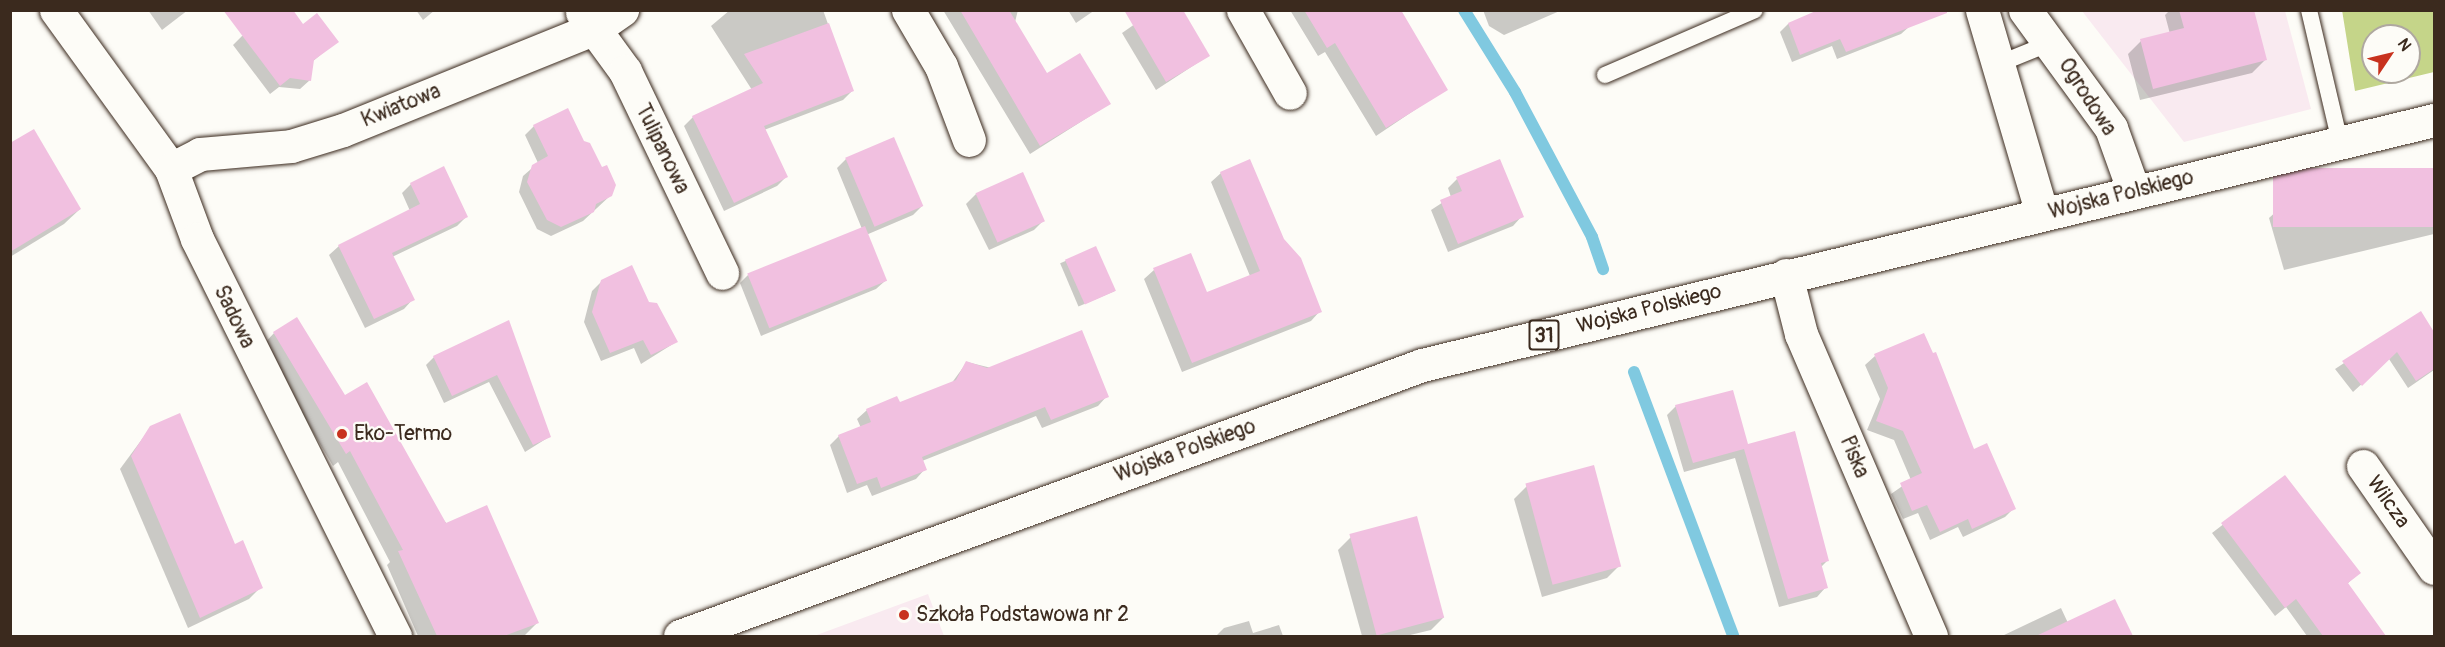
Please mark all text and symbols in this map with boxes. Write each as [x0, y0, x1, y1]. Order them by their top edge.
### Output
north arrow [2361, 24, 2421, 84]
text: N [2393, 35, 2415, 55]
street label: Ogrodowa [2053, 54, 2121, 140]
street label: Kwiatowa [358, 79, 444, 133]
street label: Tulipanowa [629, 100, 695, 198]
street label: Wojska Polskiego [2046, 165, 2196, 225]
street label: Wojska Polskiego [1574, 279, 1724, 339]
street label: Sadowa [208, 281, 260, 353]
road number: 31 [1528, 318, 1560, 352]
street label: Wojska Polskiego [1111, 414, 1259, 488]
place label: Eko-Termo [354, 421, 452, 447]
marker: Eko-Termo [335, 427, 349, 441]
street label: Piska [1834, 432, 1874, 482]
street label: Wilcza [2361, 471, 2415, 533]
place label: Szkoła Podstawowa nr 2 [916, 602, 1129, 628]
marker: Szkoła Podstawowa nr 2 [897, 608, 911, 622]

